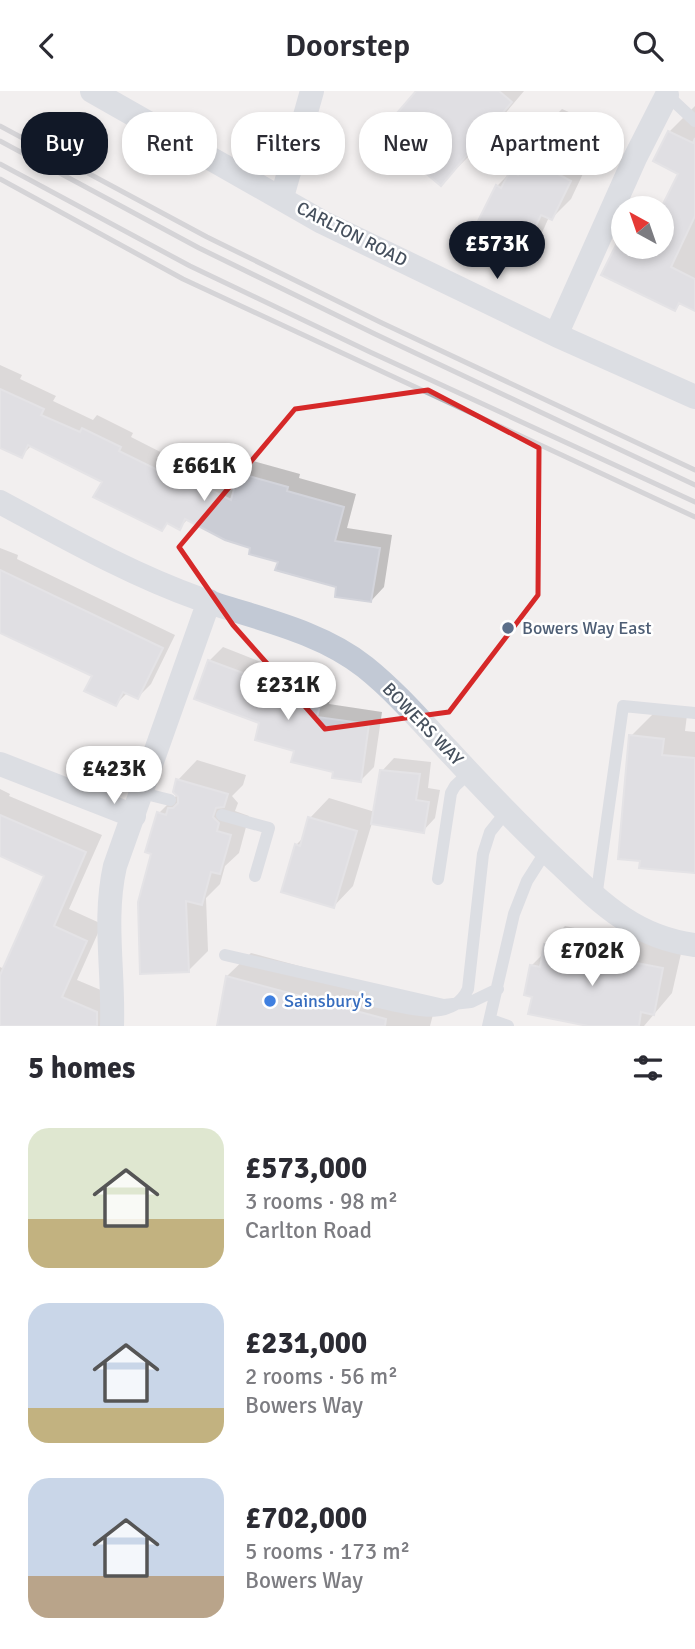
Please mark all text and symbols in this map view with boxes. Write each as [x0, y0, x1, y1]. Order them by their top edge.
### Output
text: Doorstep [285, 26, 410, 65]
icon: back [28, 27, 66, 65]
icon: search [629, 27, 667, 65]
chip: Buy [21, 112, 108, 175]
chip: Rent [122, 112, 217, 175]
chip: Filters [231, 112, 345, 175]
chip: New [359, 112, 452, 175]
chip: Apartment [466, 112, 624, 175]
north arrow [611, 196, 674, 259]
map controls [611, 196, 674, 259]
street label: CARLTON ROAD [293, 197, 411, 271]
pin: £573K [448, 221, 546, 281]
text: £573K [465, 229, 529, 258]
pin: £661K [155, 443, 253, 503]
text: £661K [172, 451, 236, 480]
place label: Bowers Way East [522, 617, 652, 639]
marker: Bowers Way East [500, 620, 516, 636]
pin: £231K [239, 663, 337, 722]
text: £231K [256, 670, 320, 699]
street label: BOWERS WAY [378, 678, 468, 770]
pin: £423K [65, 747, 163, 806]
text: £423K [82, 754, 146, 783]
pin: £702K [543, 929, 641, 988]
text: £702K [560, 936, 624, 965]
place label: Sainsbury's [284, 990, 372, 1012]
marker: Sainsbury's [262, 993, 278, 1009]
icon: filters [629, 1049, 667, 1087]
text: 5 homes [28, 1050, 135, 1087]
text: £573,000 [245, 1150, 367, 1187]
icon: home [84, 1156, 168, 1240]
text: 3 rooms · 98 m² [245, 1187, 398, 1216]
text: Carlton Road [245, 1216, 372, 1245]
text: £231,000 [245, 1325, 367, 1362]
icon: home [84, 1331, 168, 1415]
text: 2 rooms · 56 m² [245, 1362, 398, 1391]
text: Bowers Way [245, 1391, 363, 1420]
text: £702,000 [245, 1500, 367, 1537]
icon: home [84, 1506, 168, 1590]
text: 5 rooms · 173 m² [245, 1537, 410, 1566]
text: Bowers Way [245, 1566, 363, 1595]

